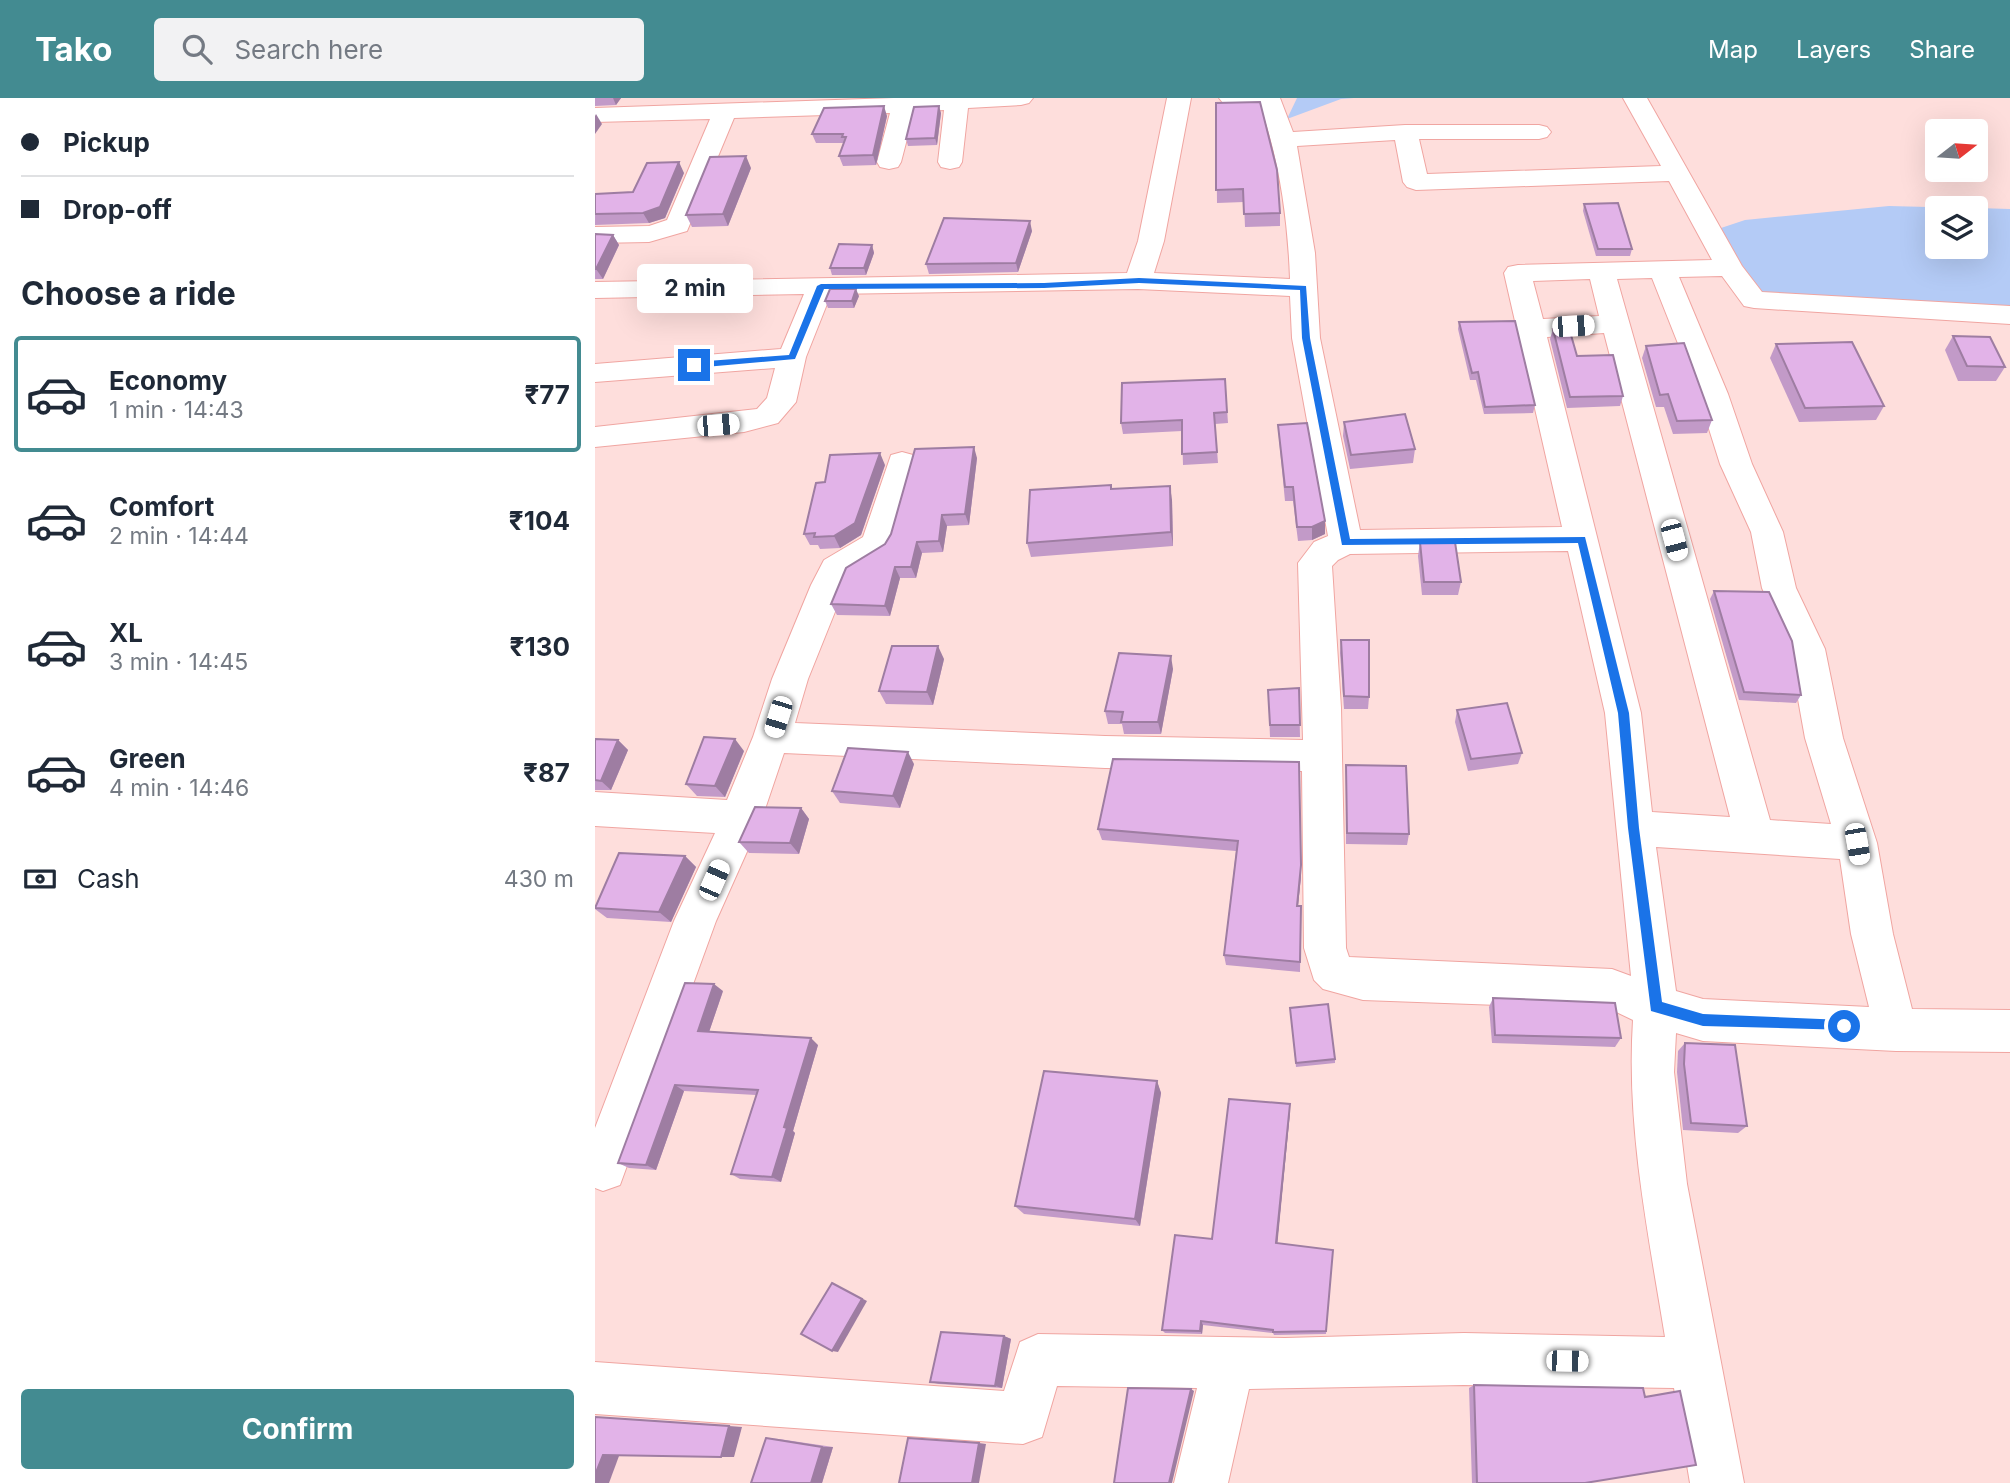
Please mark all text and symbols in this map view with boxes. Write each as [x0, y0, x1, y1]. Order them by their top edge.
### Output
search box [154, 18, 644, 81]
text: Tako [35, 29, 112, 69]
icon: search [178, 30, 216, 68]
text: Search here [234, 34, 383, 65]
text: Map [1708, 35, 1758, 64]
text: Layers [1796, 35, 1871, 64]
text: Share [1909, 35, 1975, 64]
north arrow [1925, 119, 1988, 182]
map controls [1925, 119, 1988, 259]
text: Pickup [63, 127, 150, 158]
text: Drop-off [63, 194, 172, 225]
button: layers [1925, 196, 1988, 259]
callout: 2 min [636, 264, 752, 313]
text: Choose a ride [21, 274, 236, 313]
text: 2 min [664, 274, 726, 302]
car [1552, 314, 1595, 338]
route end [678, 349, 710, 381]
icon: car [25, 363, 88, 426]
text: Economy [109, 365, 227, 396]
text: ₹77 [524, 379, 570, 410]
text: 1 min · 14:43 [109, 396, 244, 424]
car [697, 413, 740, 437]
icon: car [25, 489, 88, 552]
text: Comfort [109, 491, 214, 522]
text: ₹104 [509, 505, 570, 536]
car [1659, 517, 1690, 563]
text: 2 min · 14:44 [109, 522, 249, 550]
icon: car [25, 615, 88, 678]
text: XL [109, 617, 143, 648]
text: ₹130 [510, 631, 570, 662]
text: 3 min · 14:45 [109, 648, 248, 676]
car [762, 694, 795, 740]
icon: car [25, 741, 88, 804]
text: Green [109, 743, 186, 774]
text: ₹87 [523, 757, 570, 788]
text: 4 min · 14:46 [109, 774, 249, 802]
car [1844, 821, 1871, 867]
car [696, 857, 733, 903]
icon: cash [21, 860, 59, 898]
text: Cash [77, 863, 140, 894]
text: 430 m [504, 865, 574, 893]
route start [1828, 1010, 1860, 1042]
car [1546, 1350, 1589, 1372]
button: Confirm [21, 1389, 574, 1469]

